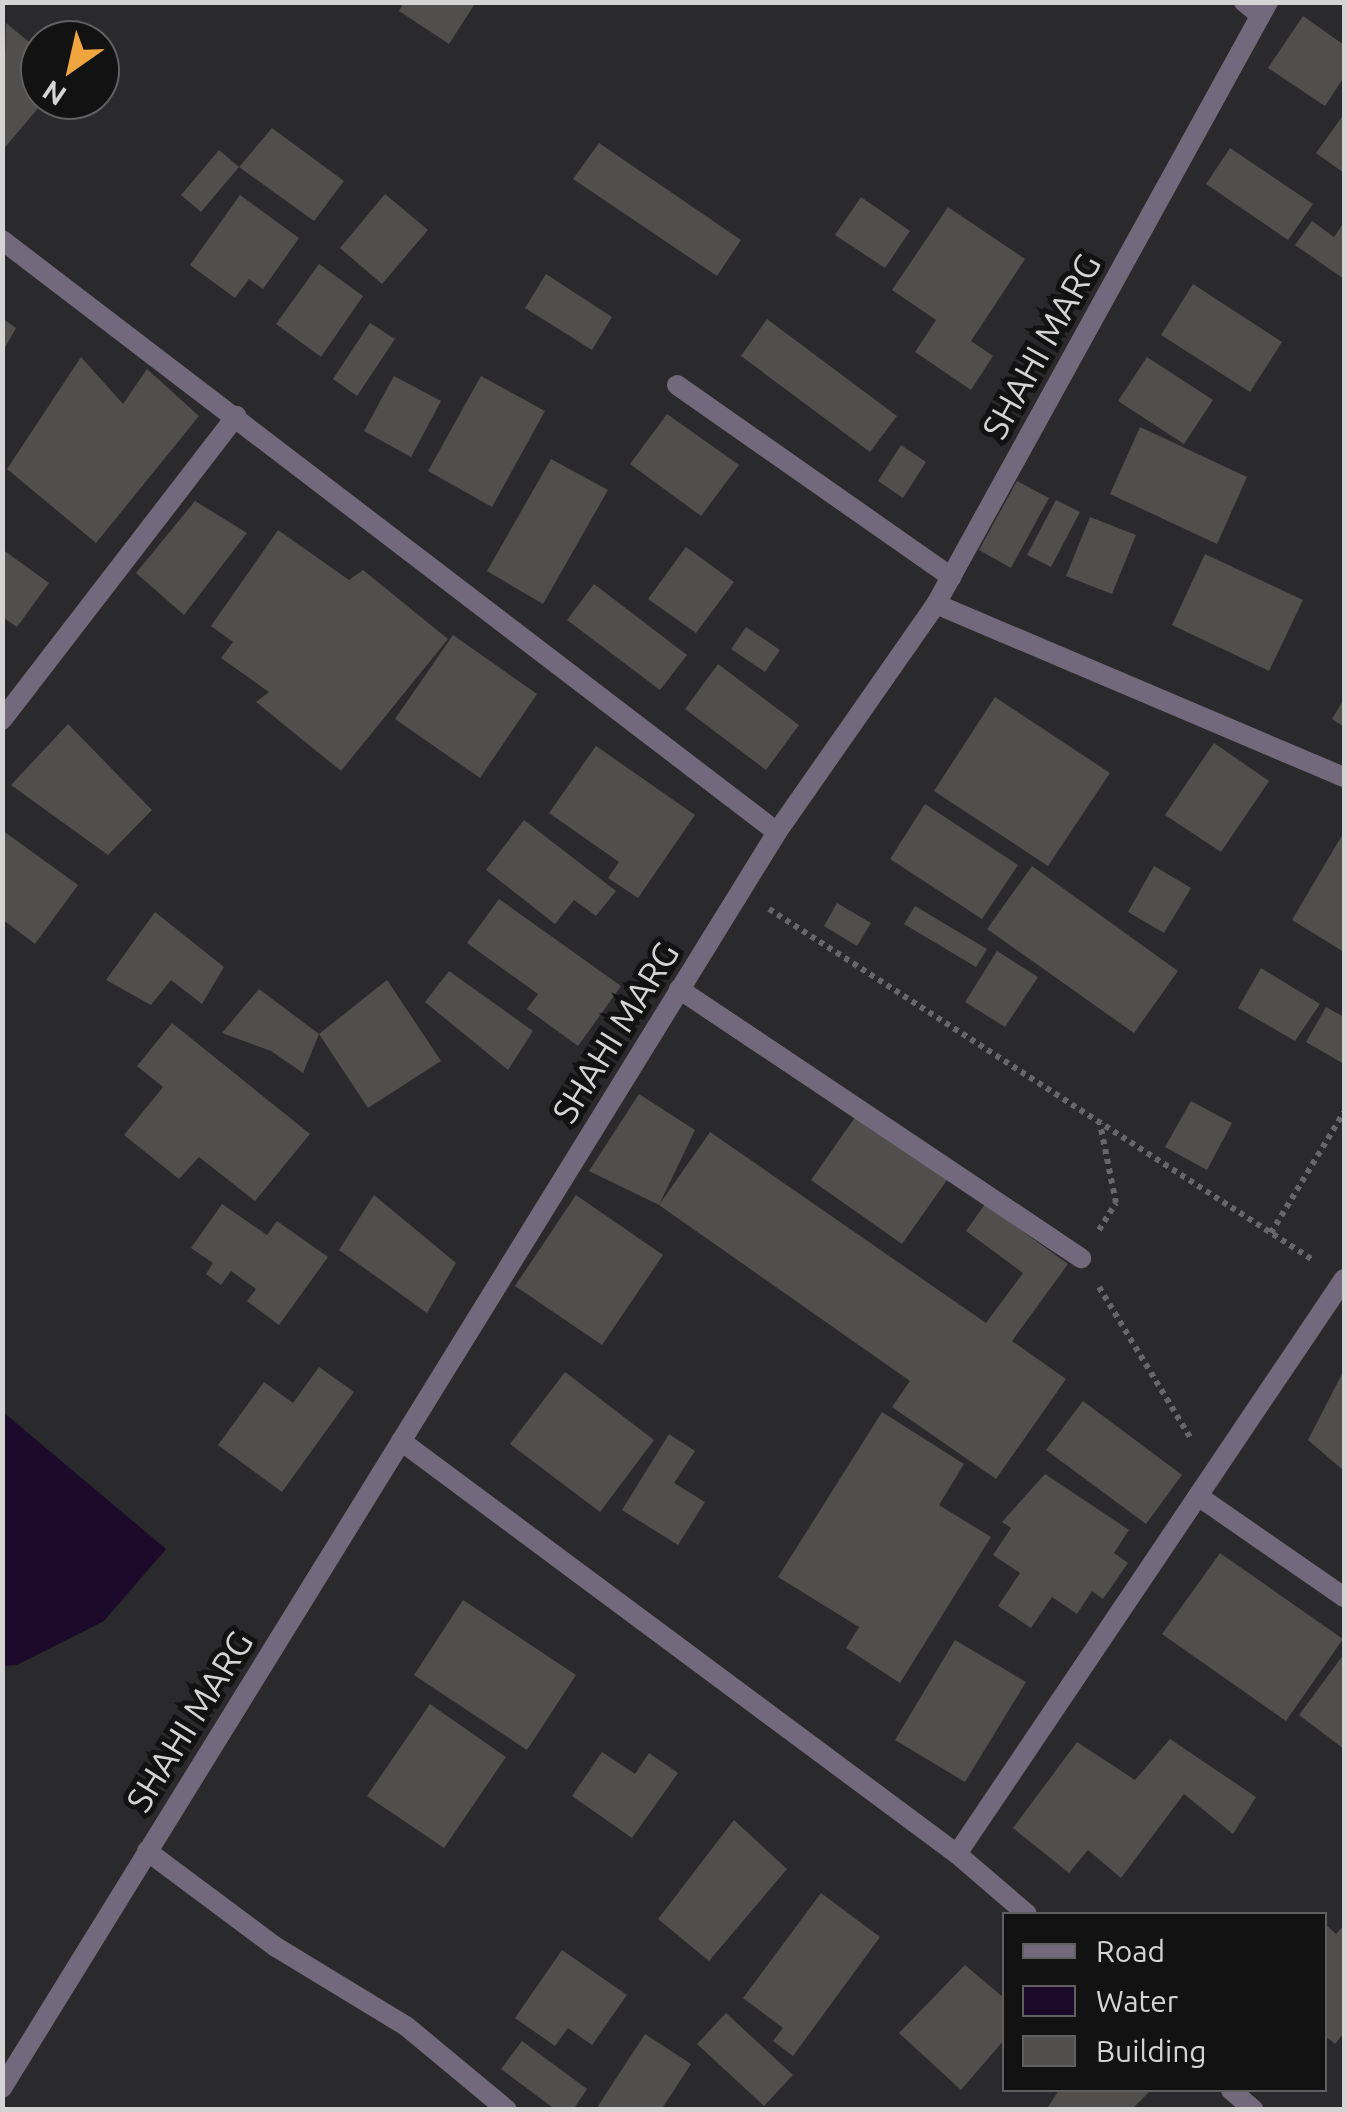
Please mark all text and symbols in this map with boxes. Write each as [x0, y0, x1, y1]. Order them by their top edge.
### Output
north arrow [20, 20, 120, 120]
text: N [37, 75, 71, 112]
street label: SHAHI MARG [973, 246, 1109, 446]
street label: SHAHI MARG [543, 934, 687, 1130]
street label: SHAHI MARG [117, 1623, 261, 1819]
legend [1002, 1912, 1327, 2092]
text: Road [1096, 1934, 1165, 1968]
text: Water [1096, 1984, 1178, 2018]
text: Building [1096, 2034, 1207, 2068]

